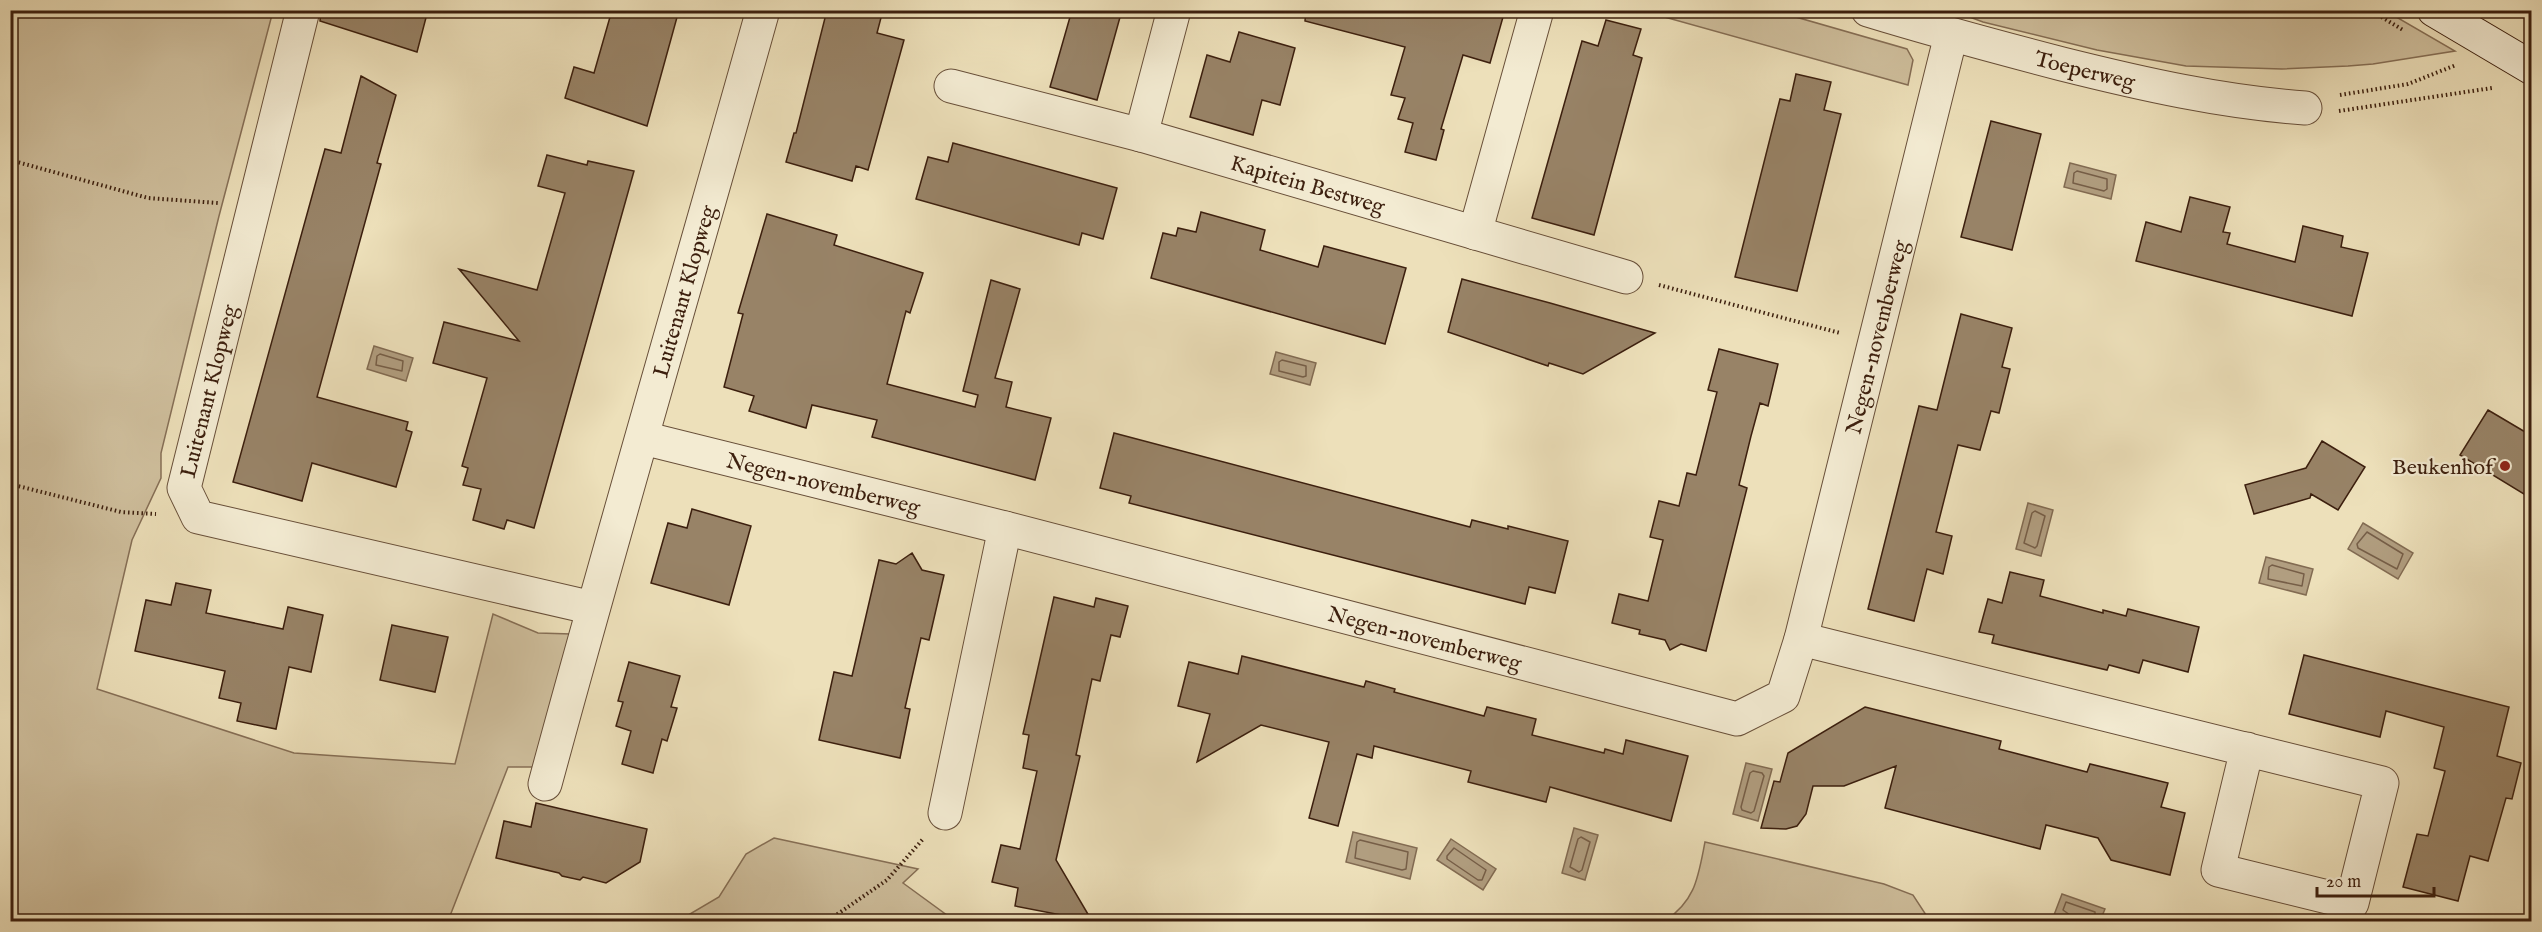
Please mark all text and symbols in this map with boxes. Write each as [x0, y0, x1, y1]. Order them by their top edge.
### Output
street label: Toeperweg [2031, 45, 2139, 97]
street label: Kapitein Bestweg [1227, 150, 1389, 222]
street label: Luitenant Klopweg [647, 201, 723, 381]
street label: Negen-novemberweg [1840, 236, 1916, 437]
street label: Luitenant Klopweg [175, 301, 245, 481]
street label: Negen-novemberweg [723, 447, 924, 523]
place label: Beukenhof [2392, 454, 2497, 482]
marker: Beukenhof [2498, 459, 2512, 473]
street label: Negen-novemberweg [1325, 601, 1525, 678]
scale bar [2317, 860, 2434, 898]
text: 20 m [2326, 871, 2361, 894]

